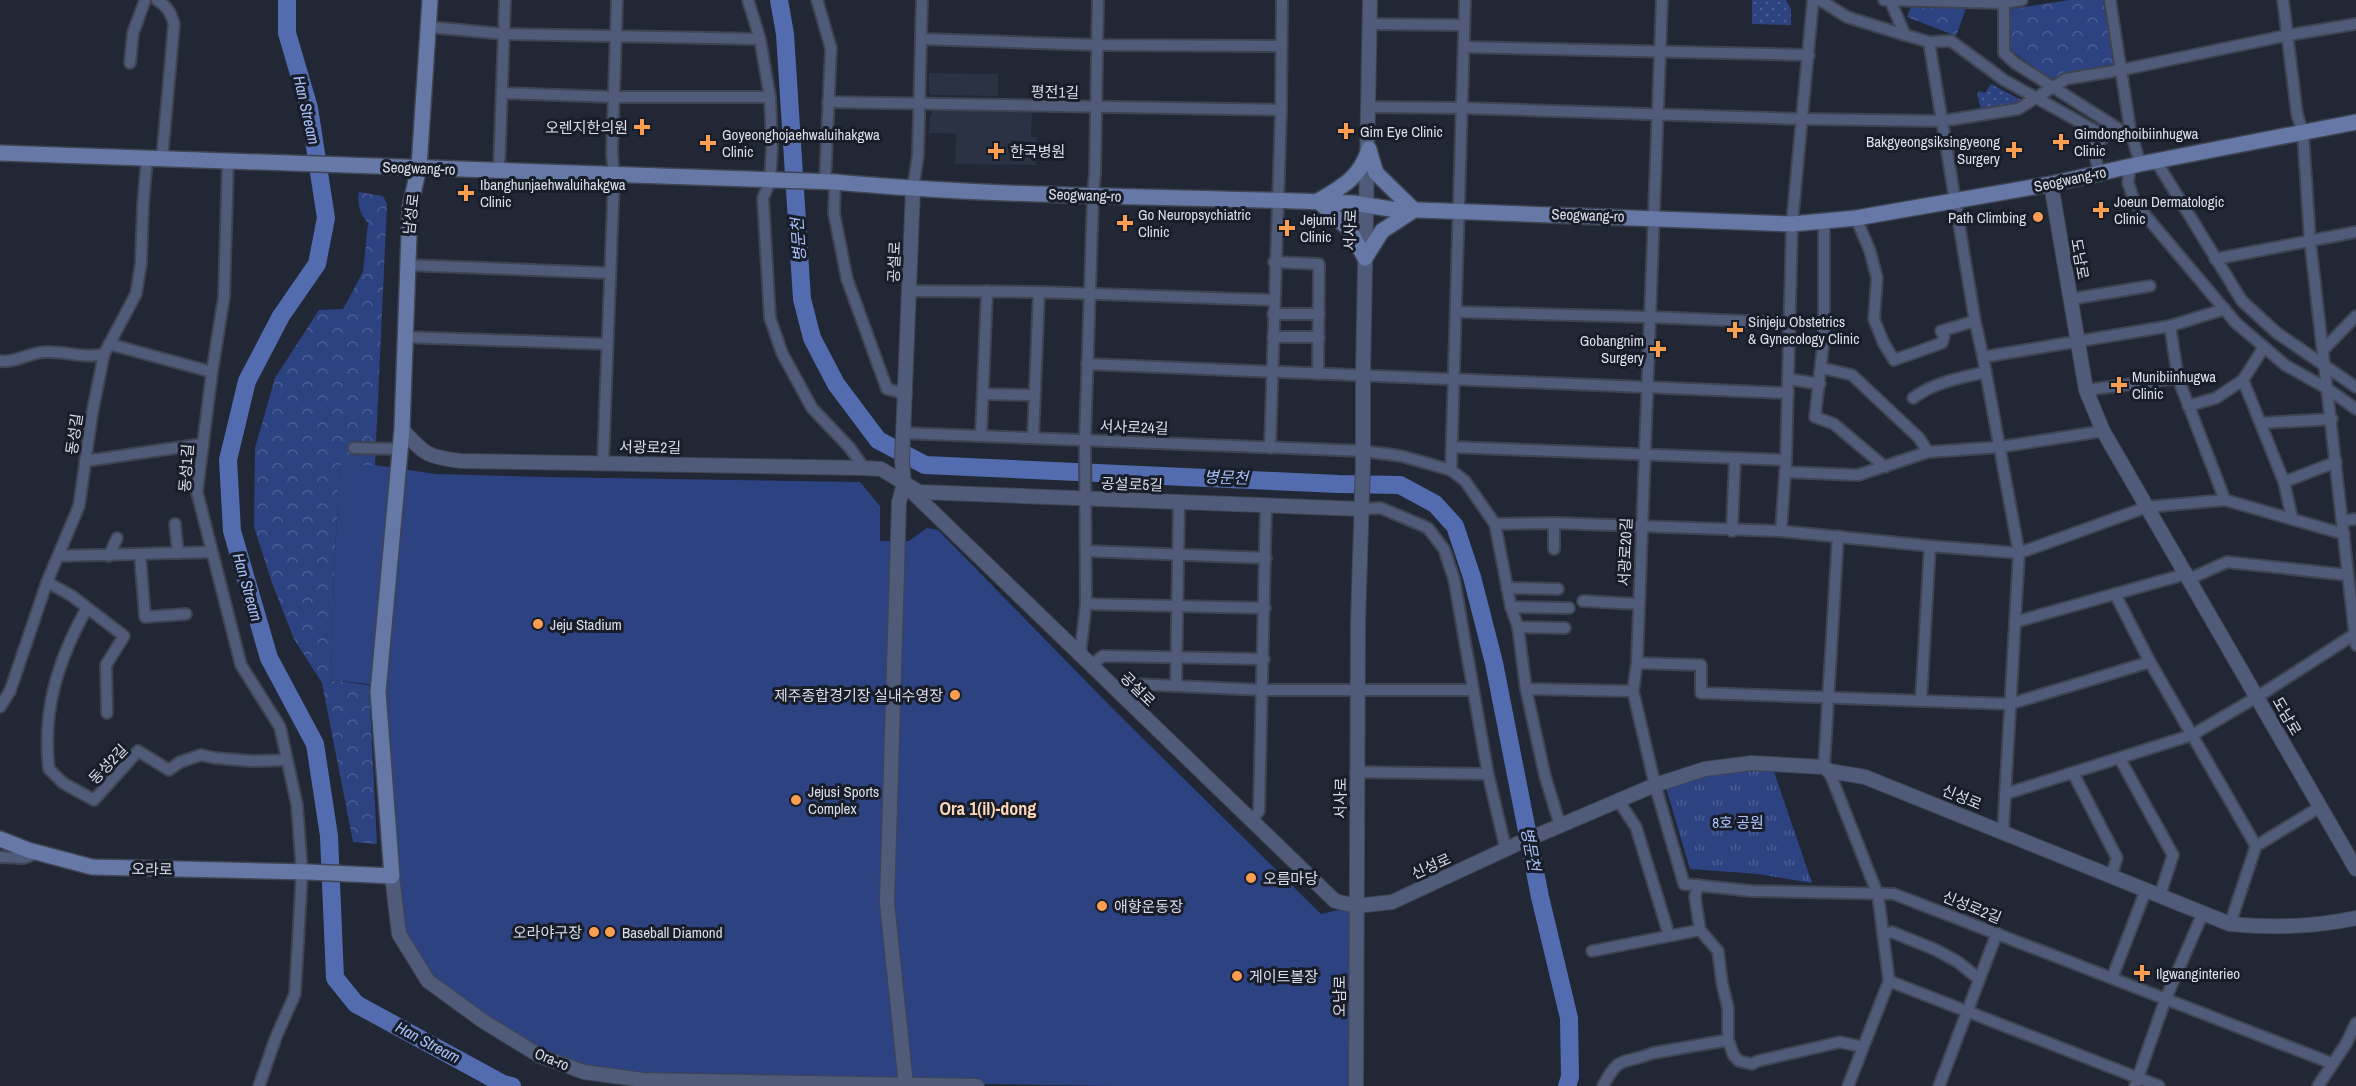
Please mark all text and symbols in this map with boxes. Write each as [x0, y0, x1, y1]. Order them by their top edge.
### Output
water label: Han Stream [288, 73, 326, 147]
street label: 평전1길 [1031, 81, 1079, 103]
place label: 오렌지한의원 [545, 117, 628, 138]
marker: 오렌지한의원 [633, 118, 651, 136]
place label: Gim Eye Clinic [1360, 121, 1443, 142]
marker: Gim Eye Clinic [1337, 122, 1355, 140]
place label: Gimdonghoibiinhugwa Clinic [2074, 123, 2199, 161]
place label: Goyeonghojaehwaluihakgwa Clinic [722, 124, 880, 162]
place label: Bakgyeongsiksingyeong Surgery [1866, 131, 2001, 169]
marker: Gimdonghoibiinhugwa Clinic [2052, 133, 2070, 151]
marker: Goyeonghojaehwaluihakgwa Clinic [699, 134, 717, 152]
place label: 한국병원 [1010, 141, 1065, 162]
marker: Bakgyeongsiksingyeong Surgery [2005, 141, 2023, 159]
marker: 한국병원 [987, 142, 1005, 160]
street label: Seogwang-ro [382, 156, 456, 180]
street label: Seogwang-ro [2032, 161, 2108, 197]
place label: Ibanghunjaehwaluihakgwa Clinic [480, 174, 626, 212]
street label: Seogwang-ro [1048, 183, 1122, 207]
marker: Ibanghunjaehwaluihakgwa Clinic [457, 184, 475, 202]
place label: Joeun Dermatologic Clinic [2114, 191, 2224, 229]
street label: 남성로 [398, 192, 424, 236]
marker: Joeun Dermatologic Clinic [2092, 201, 2110, 219]
street label: Seogwang-ro [1551, 203, 1625, 227]
place label: Go Neuropsychiatric Clinic [1138, 204, 1251, 242]
place label: Path Climbing [1948, 207, 2026, 228]
place label: Jejumi Clinic [1300, 209, 1336, 247]
street label: 서사로 [1339, 209, 1361, 251]
marker: Path Climbing [2031, 210, 2045, 224]
marker: Go Neuropsychiatric Clinic [1116, 214, 1134, 232]
water label: 병문천 [785, 215, 811, 263]
marker: Jejumi Clinic [1278, 219, 1296, 237]
street label: 도남로 [2066, 237, 2094, 281]
street label: 공설로 [883, 241, 905, 283]
place label: Sinjeju Obstetrics & Gynecology Clinic [1748, 311, 1859, 349]
marker: Sinjeju Obstetrics & Gynecology Clinic [1726, 321, 1744, 339]
place label: Gobangnim Surgery [1580, 330, 1645, 368]
marker: Gobangnim Surgery [1649, 340, 1667, 358]
place label: Munibiinhugwa Clinic [2132, 366, 2216, 404]
marker: Munibiinhugwa Clinic [2110, 376, 2128, 394]
street label: 동성길 [61, 412, 87, 456]
street label: 서사로24길 [1099, 415, 1169, 439]
street label: 서광로2길 [619, 436, 681, 458]
street label: 동성1길 [174, 443, 198, 493]
water label: 병문천 [1204, 465, 1251, 489]
street label: 공설로5길 [1101, 472, 1163, 496]
street label: 서광로20길 [1613, 517, 1637, 587]
water label: Han Stream [228, 550, 268, 624]
place label: Jeju Stadium [550, 614, 622, 635]
marker: Jeju Stadium [531, 617, 545, 631]
street label: 공설로 [1116, 667, 1160, 711]
place label: 제주종합경기장 실내수영장 [774, 685, 943, 706]
marker: 제주종합경기장 실내수영장 [948, 688, 962, 702]
street label: 도남로 [2268, 693, 2306, 739]
street label: 동성2길 [84, 739, 132, 789]
street label: 서사로 [1330, 777, 1351, 819]
street label: 신성로 [1939, 780, 1985, 814]
place label: Jejusi Sports Complex [808, 781, 879, 819]
marker: Jejusi Sports Complex [789, 793, 803, 807]
district label: Ora 1(il)-dong [940, 796, 1036, 821]
park label: 8호 공원 [1712, 812, 1764, 833]
water label: 병문천 [1516, 825, 1546, 875]
street label: 신성로 [1408, 848, 1454, 884]
street label: 오라로 [131, 858, 173, 880]
place label: 오름마당 [1263, 868, 1318, 889]
marker: 오름마당 [1244, 871, 1258, 885]
street label: 신성로2길 [1939, 886, 2005, 928]
place label: 애향운동장 [1114, 896, 1183, 917]
marker: 애향운동장 [1095, 899, 1109, 913]
place label: 오라야구장 [513, 922, 582, 943]
place label: Baseball Diamond [622, 922, 723, 943]
marker: 오라야구장 [587, 925, 601, 939]
marker: Baseball Diamond [603, 925, 617, 939]
place label: Ilgwanginterieo [2156, 963, 2240, 984]
marker: Ilgwanginterieo [2133, 964, 2151, 982]
place label: 게이트볼장 [1249, 966, 1318, 987]
marker: 게이트볼장 [1230, 969, 1244, 983]
street label: 오남로 [1329, 975, 1350, 1017]
water label: Han Stream [392, 1016, 464, 1068]
street label: Ora-ro [532, 1043, 573, 1075]

